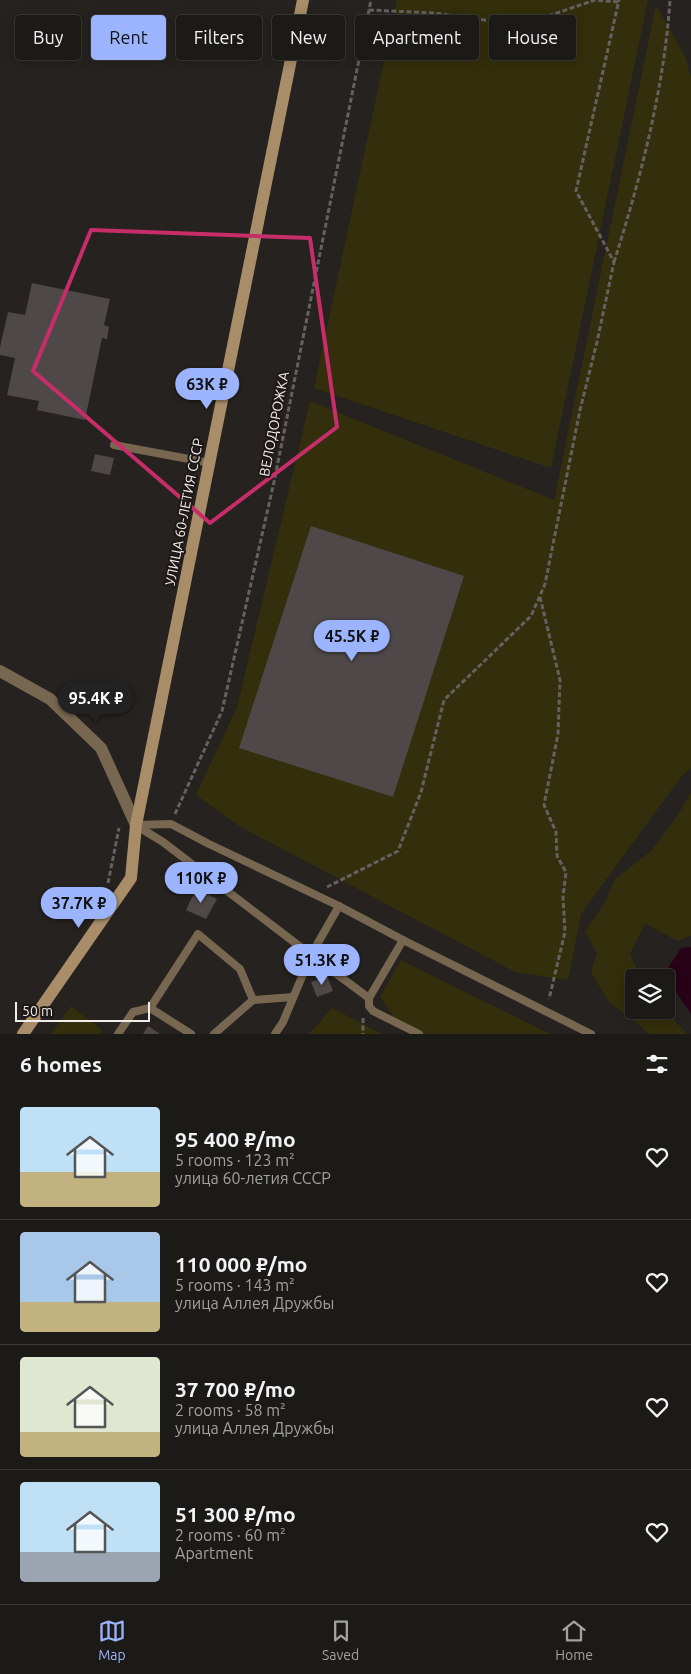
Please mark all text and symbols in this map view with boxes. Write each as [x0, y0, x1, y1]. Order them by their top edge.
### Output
chip: Buy [15, 15, 81, 60]
chip: Rent [91, 15, 166, 60]
chip: Filters [176, 15, 262, 60]
chip: New [272, 15, 345, 60]
chip: Apartment [355, 15, 479, 60]
chip: House [489, 15, 576, 60]
pin: 63K ₽ [172, 368, 242, 410]
street label: ВЕЛОДОРОЖКА [256, 370, 292, 478]
text: 63K ₽ [186, 375, 228, 393]
street label: УЛИЦА 60-ЛЕТИЯ СССР [162, 437, 206, 587]
pin: 45.5K ₽ [306, 620, 398, 662]
text: 45.5K ₽ [325, 627, 379, 645]
pin: 95.4K ₽ [50, 682, 142, 724]
text: 95.4K ₽ [69, 689, 123, 707]
pin: 110K ₽ [160, 862, 242, 904]
text: 110K ₽ [176, 869, 226, 887]
pin: 37.7K ₽ [33, 886, 125, 929]
text: 37.7K ₽ [52, 894, 106, 912]
pin: 51.3K ₽ [276, 944, 368, 986]
text: 51.3K ₽ [295, 951, 349, 969]
map controls [625, 969, 675, 1019]
button: layers [625, 969, 675, 1019]
scale bar [15, 999, 150, 1022]
text: 50 m [22, 1003, 53, 1019]
icon: filters [643, 1050, 671, 1078]
text: 6 homes [20, 1052, 102, 1076]
icon: home [60, 1127, 120, 1187]
text: 95 400 ₽/mo [175, 1127, 296, 1151]
icon: heart [643, 1143, 671, 1171]
text: 5 rooms · 123 m² [175, 1151, 295, 1169]
text: улица 60-летия СССР [175, 1169, 331, 1187]
icon: home [60, 1252, 120, 1312]
text: 110 000 ₽/mo [175, 1252, 307, 1276]
icon: heart [643, 1268, 671, 1296]
text: 5 rooms · 143 m² [175, 1276, 295, 1294]
text: улица Аллея Дружбы [175, 1294, 334, 1312]
icon: home [60, 1377, 120, 1437]
text: 37 700 ₽/mo [175, 1377, 296, 1401]
icon: heart [643, 1393, 671, 1421]
text: 2 rooms · 58 m² [175, 1401, 286, 1419]
text: улица Аллея Дружбы [175, 1419, 334, 1437]
icon: home [60, 1502, 120, 1562]
text: 51 300 ₽/mo [175, 1502, 296, 1526]
icon: heart [643, 1518, 671, 1546]
text: 2 rooms · 60 m² [175, 1526, 286, 1544]
text: Apartment [175, 1544, 253, 1562]
tab: Map [98, 1617, 126, 1663]
tab: Saved [322, 1617, 359, 1663]
tab: Home [555, 1617, 593, 1663]

